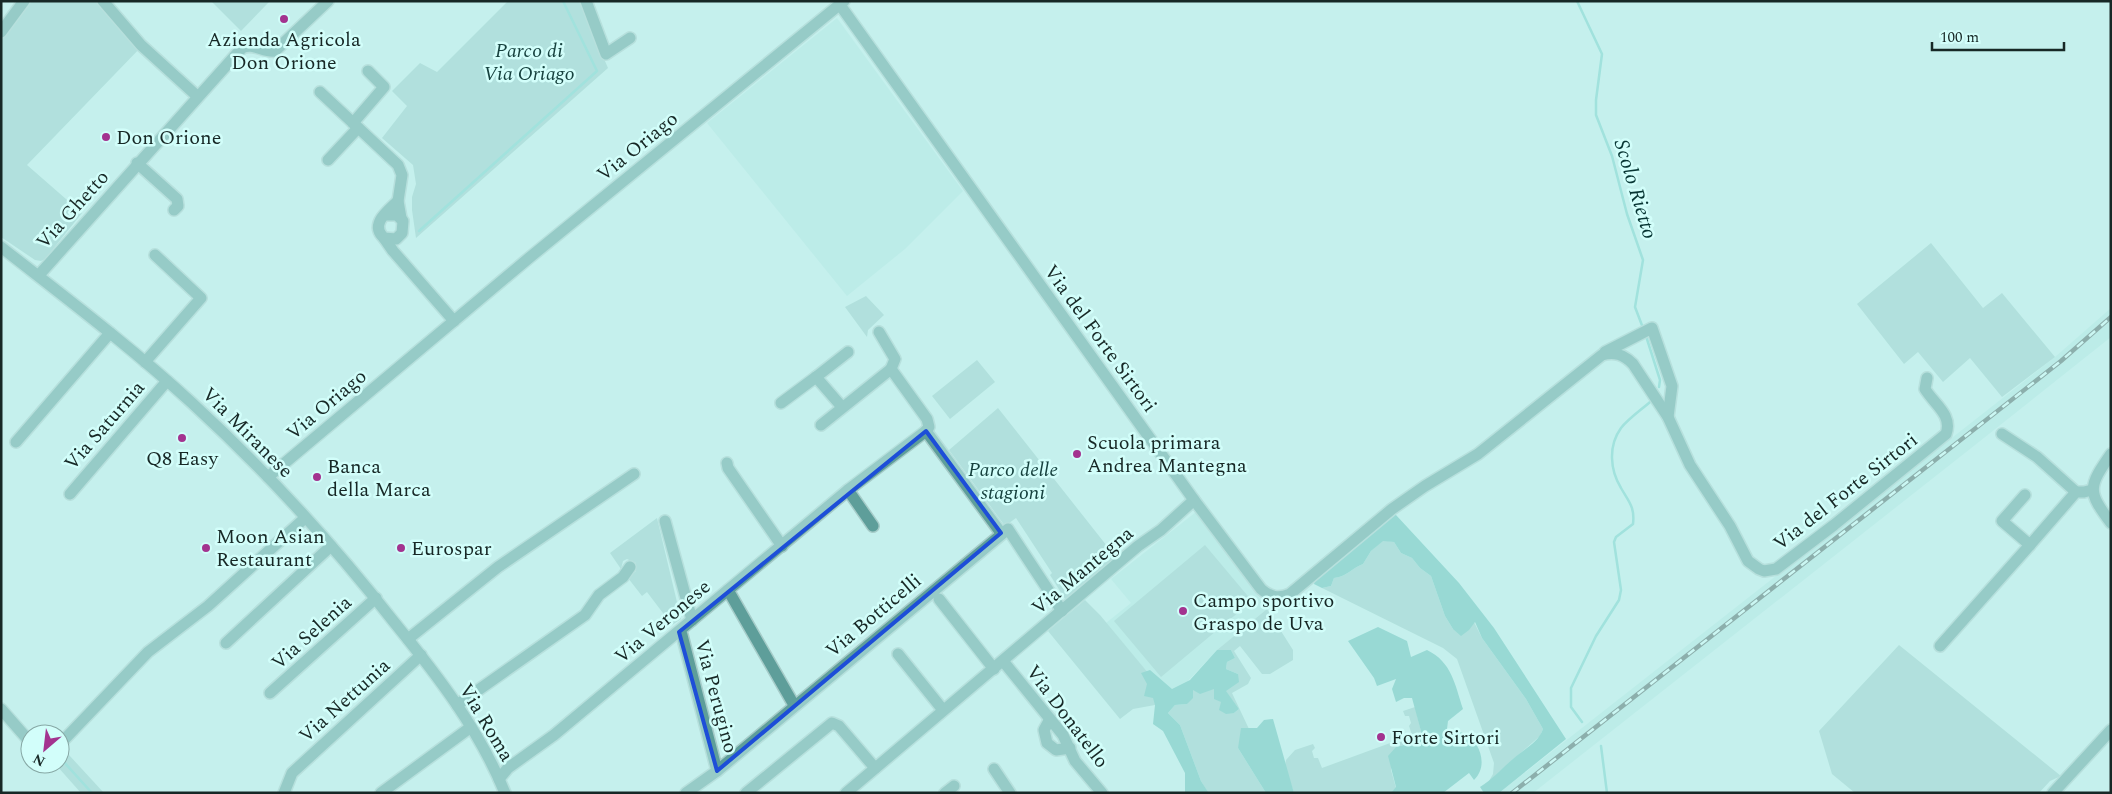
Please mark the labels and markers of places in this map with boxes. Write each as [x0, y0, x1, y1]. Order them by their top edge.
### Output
marker: Azienda Agricola Don Orione [278, 13, 290, 25]
place label: Azienda Agricola Don Orione [207, 25, 361, 78]
place label: Don Orione [116, 123, 221, 153]
marker: Don Orione [100, 131, 112, 143]
place label: Scuola primara Andrea Mantegna [1087, 428, 1247, 481]
marker: Q8 Easy [176, 432, 188, 444]
place label: Q8 Easy [146, 444, 219, 474]
marker: Scuola primara Andrea Mantegna [1071, 448, 1083, 460]
place label: Banca della Marca [327, 452, 431, 505]
marker: Banca della Marca [311, 471, 323, 483]
place label: Moon Asian Restaurant [216, 522, 325, 575]
place label: Eurospar [411, 534, 492, 564]
marker: Moon Asian Restaurant [200, 542, 212, 554]
marker: Eurospar [395, 542, 407, 554]
place label: Campo sportivo Graspo de Uva [1193, 586, 1334, 639]
marker: Campo sportivo Graspo de Uva [1177, 605, 1189, 617]
place label: Forte Sirtori [1391, 723, 1500, 753]
marker: Forte Sirtori [1375, 731, 1387, 743]

